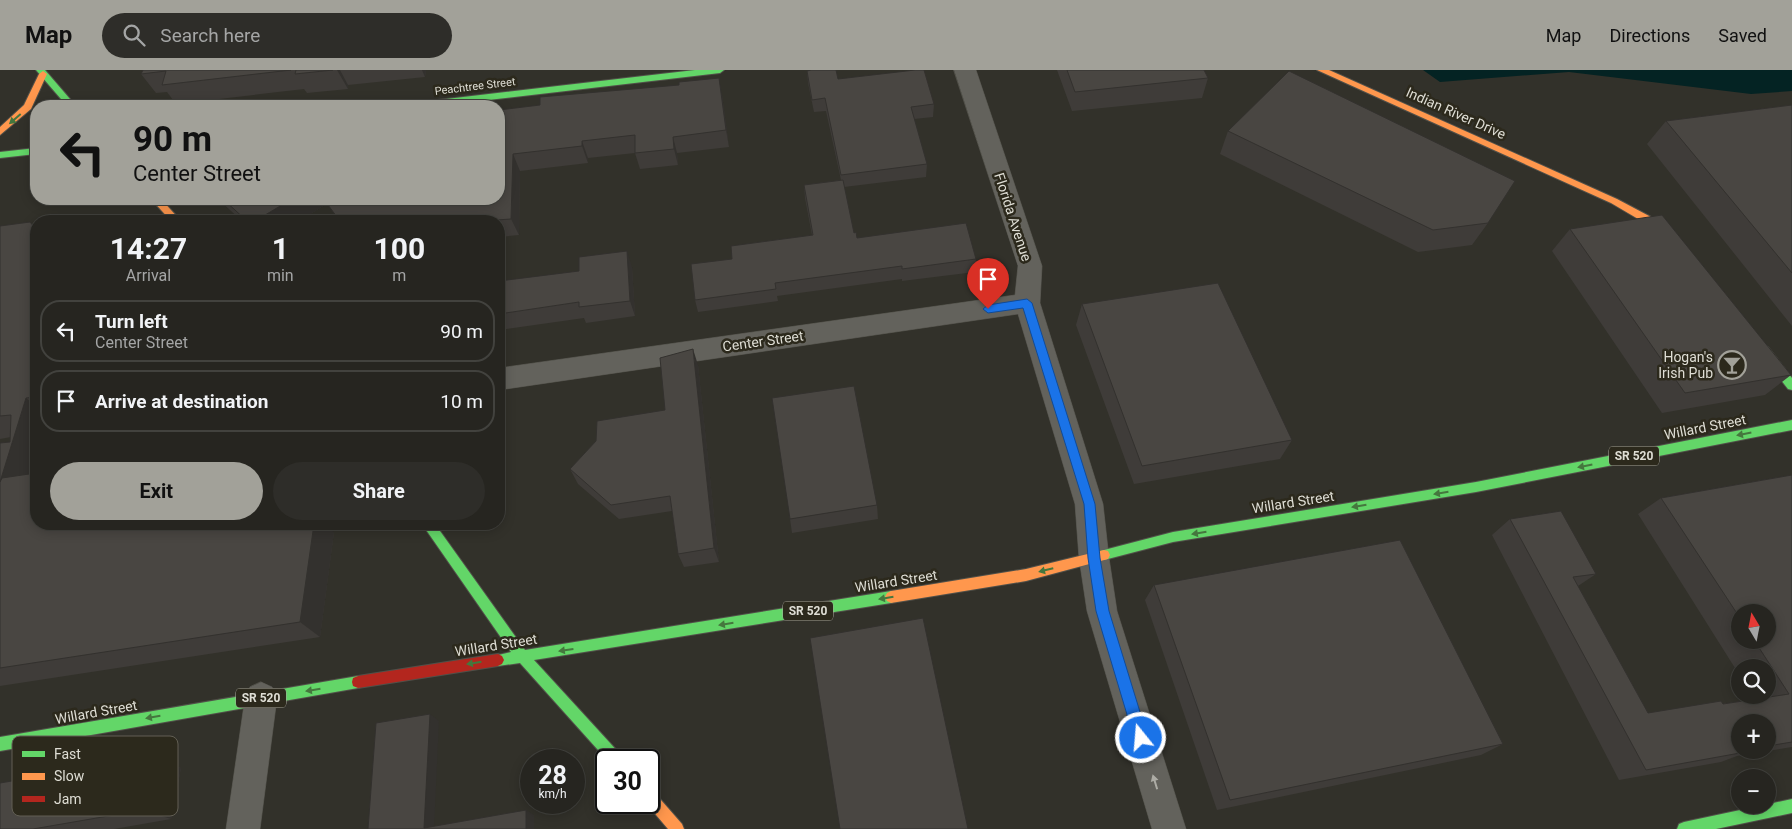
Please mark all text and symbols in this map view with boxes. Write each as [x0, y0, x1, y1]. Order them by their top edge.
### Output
search box [102, 13, 452, 58]
text: Map [25, 21, 72, 49]
icon: search [120, 21, 148, 49]
text: Search here [160, 24, 260, 47]
text: Map [1546, 25, 1581, 46]
text: Directions [1609, 25, 1690, 46]
text: Saved [1718, 25, 1767, 46]
street label: Peachtree Street [434, 75, 517, 98]
street label: Indian River Drive [1404, 84, 1508, 142]
one-way arrow [8, 113, 21, 124]
text: 90 m [133, 119, 212, 160]
icon: left [50, 120, 115, 185]
text: Center Street [133, 161, 261, 186]
street label: Florida Avenue [991, 171, 1035, 263]
text: 14:27 [110, 231, 187, 266]
text: 1 [272, 231, 289, 266]
text: 100 [374, 231, 425, 266]
pin [967, 258, 1009, 309]
icon: arrive [974, 265, 1002, 293]
text: Arrival [126, 266, 171, 285]
text: min [267, 266, 294, 285]
text: m [392, 266, 406, 285]
text: Turn left [95, 310, 168, 333]
icon: left [52, 317, 80, 345]
text: 90 m [440, 320, 483, 343]
street label: Center Street [722, 327, 805, 355]
text: Center Street [95, 333, 188, 352]
place label: Hogan's Irish Pub [1658, 349, 1713, 381]
bar icon: Hogan's Irish Pub [1717, 350, 1747, 380]
icon: arrive [52, 387, 80, 415]
text: Arrive at destination [95, 390, 268, 413]
text: 10 m [440, 390, 483, 413]
street label: Willard Street [1663, 411, 1748, 443]
one-way arrow [1736, 431, 1752, 439]
road number: SR 520 [1609, 446, 1659, 466]
button: Exit [50, 462, 263, 520]
button: Share [273, 462, 485, 520]
one-way arrow [1577, 462, 1592, 470]
street label: Willard Street [1251, 488, 1336, 516]
one-way arrow [1433, 489, 1449, 497]
one-way arrow [1351, 503, 1367, 511]
one-way arrow [1191, 529, 1207, 537]
one-way arrow [1039, 566, 1054, 574]
street label: Willard Street [854, 567, 939, 595]
one-way arrow [878, 594, 894, 602]
road number: SR 520 [783, 602, 833, 620]
north arrow [1731, 604, 1776, 649]
map controls [1731, 604, 1776, 814]
one-way arrow [718, 621, 734, 629]
street label: Willard Street [454, 631, 539, 659]
one-way arrow [557, 646, 573, 654]
button: search [1731, 659, 1776, 704]
one-way arrow [465, 660, 481, 668]
one-way arrow [305, 686, 321, 694]
road number: SR 520 [236, 688, 286, 708]
street label: Willard Street [54, 697, 139, 727]
position arrow [1114, 711, 1166, 763]
one-way arrow [145, 714, 161, 722]
button: + [1731, 714, 1776, 759]
legend [12, 736, 178, 816]
text: Fast [54, 746, 81, 762]
speed limit sign: 30 [595, 749, 660, 814]
text: 28 [538, 761, 567, 790]
text: Slow [54, 768, 85, 784]
button: − [1731, 769, 1776, 814]
one-way arrow [1150, 775, 1158, 790]
text: km/h [538, 787, 567, 801]
text: Jam [54, 791, 82, 807]

